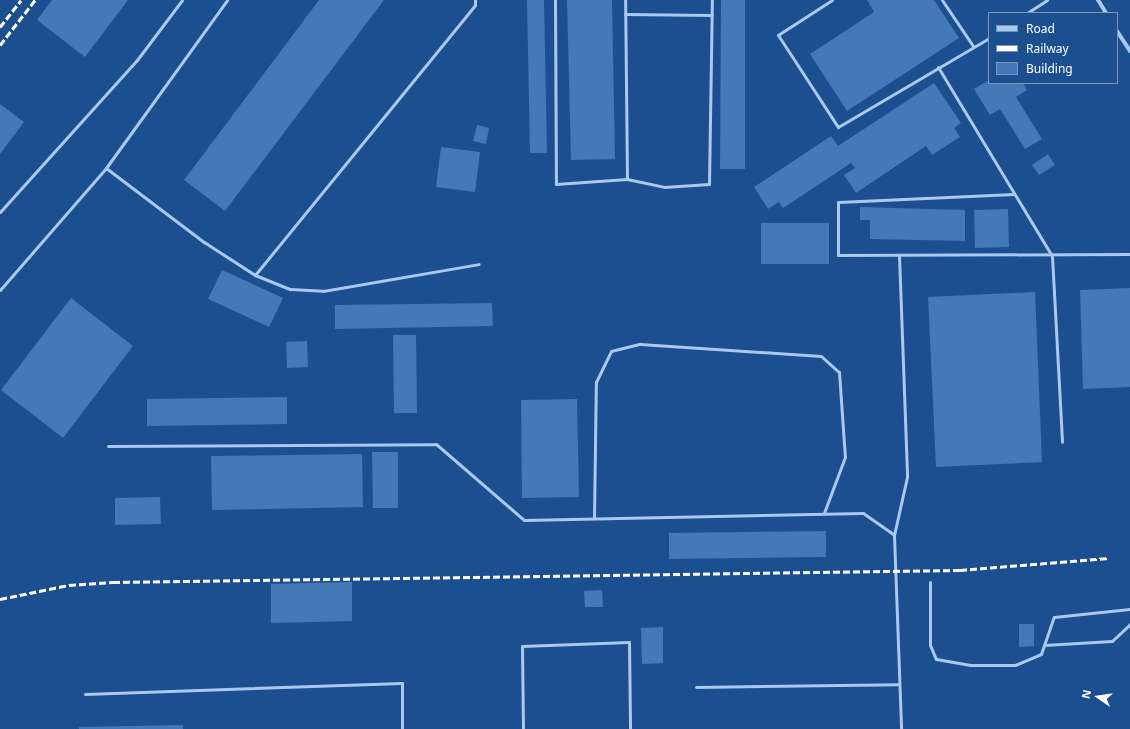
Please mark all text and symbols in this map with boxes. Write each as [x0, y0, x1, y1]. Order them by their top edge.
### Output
legend [988, 12, 1118, 84]
text: Road [1026, 20, 1055, 37]
text: Railway [1026, 40, 1069, 57]
text: Building [1026, 60, 1073, 77]
north arrow [1078, 677, 1118, 717]
text: N [1078, 688, 1094, 700]

